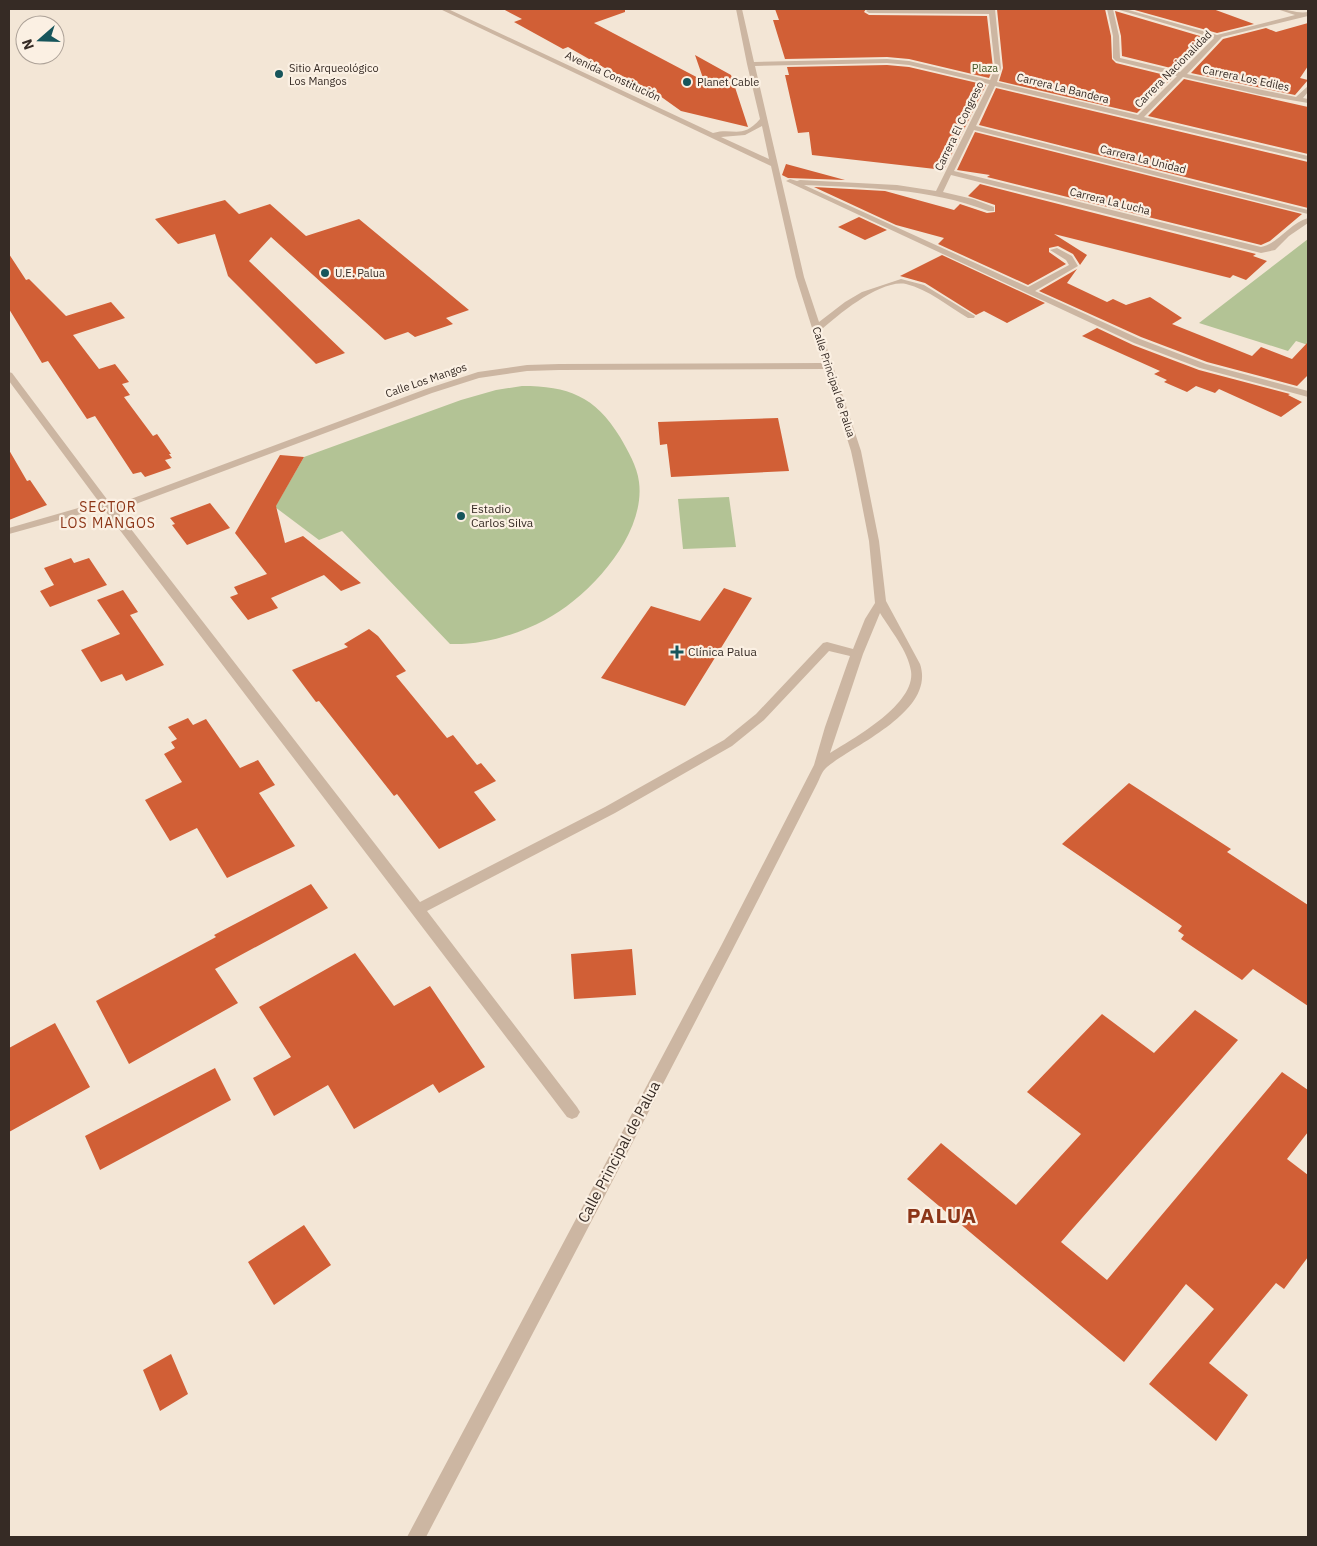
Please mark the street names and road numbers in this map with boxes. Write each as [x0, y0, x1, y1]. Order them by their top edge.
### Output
street label: Carrera Nacionalidad [1131, 27, 1215, 111]
street label: Avenida Constitución [563, 48, 663, 104]
street label: Carrera Los Ediles [1201, 62, 1291, 94]
street label: Carrera La Bandera [1015, 70, 1111, 106]
street label: Carrera El Congreso [931, 79, 987, 173]
street label: Carrera La Unidad [1098, 142, 1188, 176]
street label: Carrera La Lucha [1068, 184, 1152, 218]
street label: Calle Principal de Palua [809, 325, 859, 439]
street label: Calle Los Mangos [383, 360, 469, 400]
street label: Calle Principal de Palua [573, 1078, 664, 1226]

